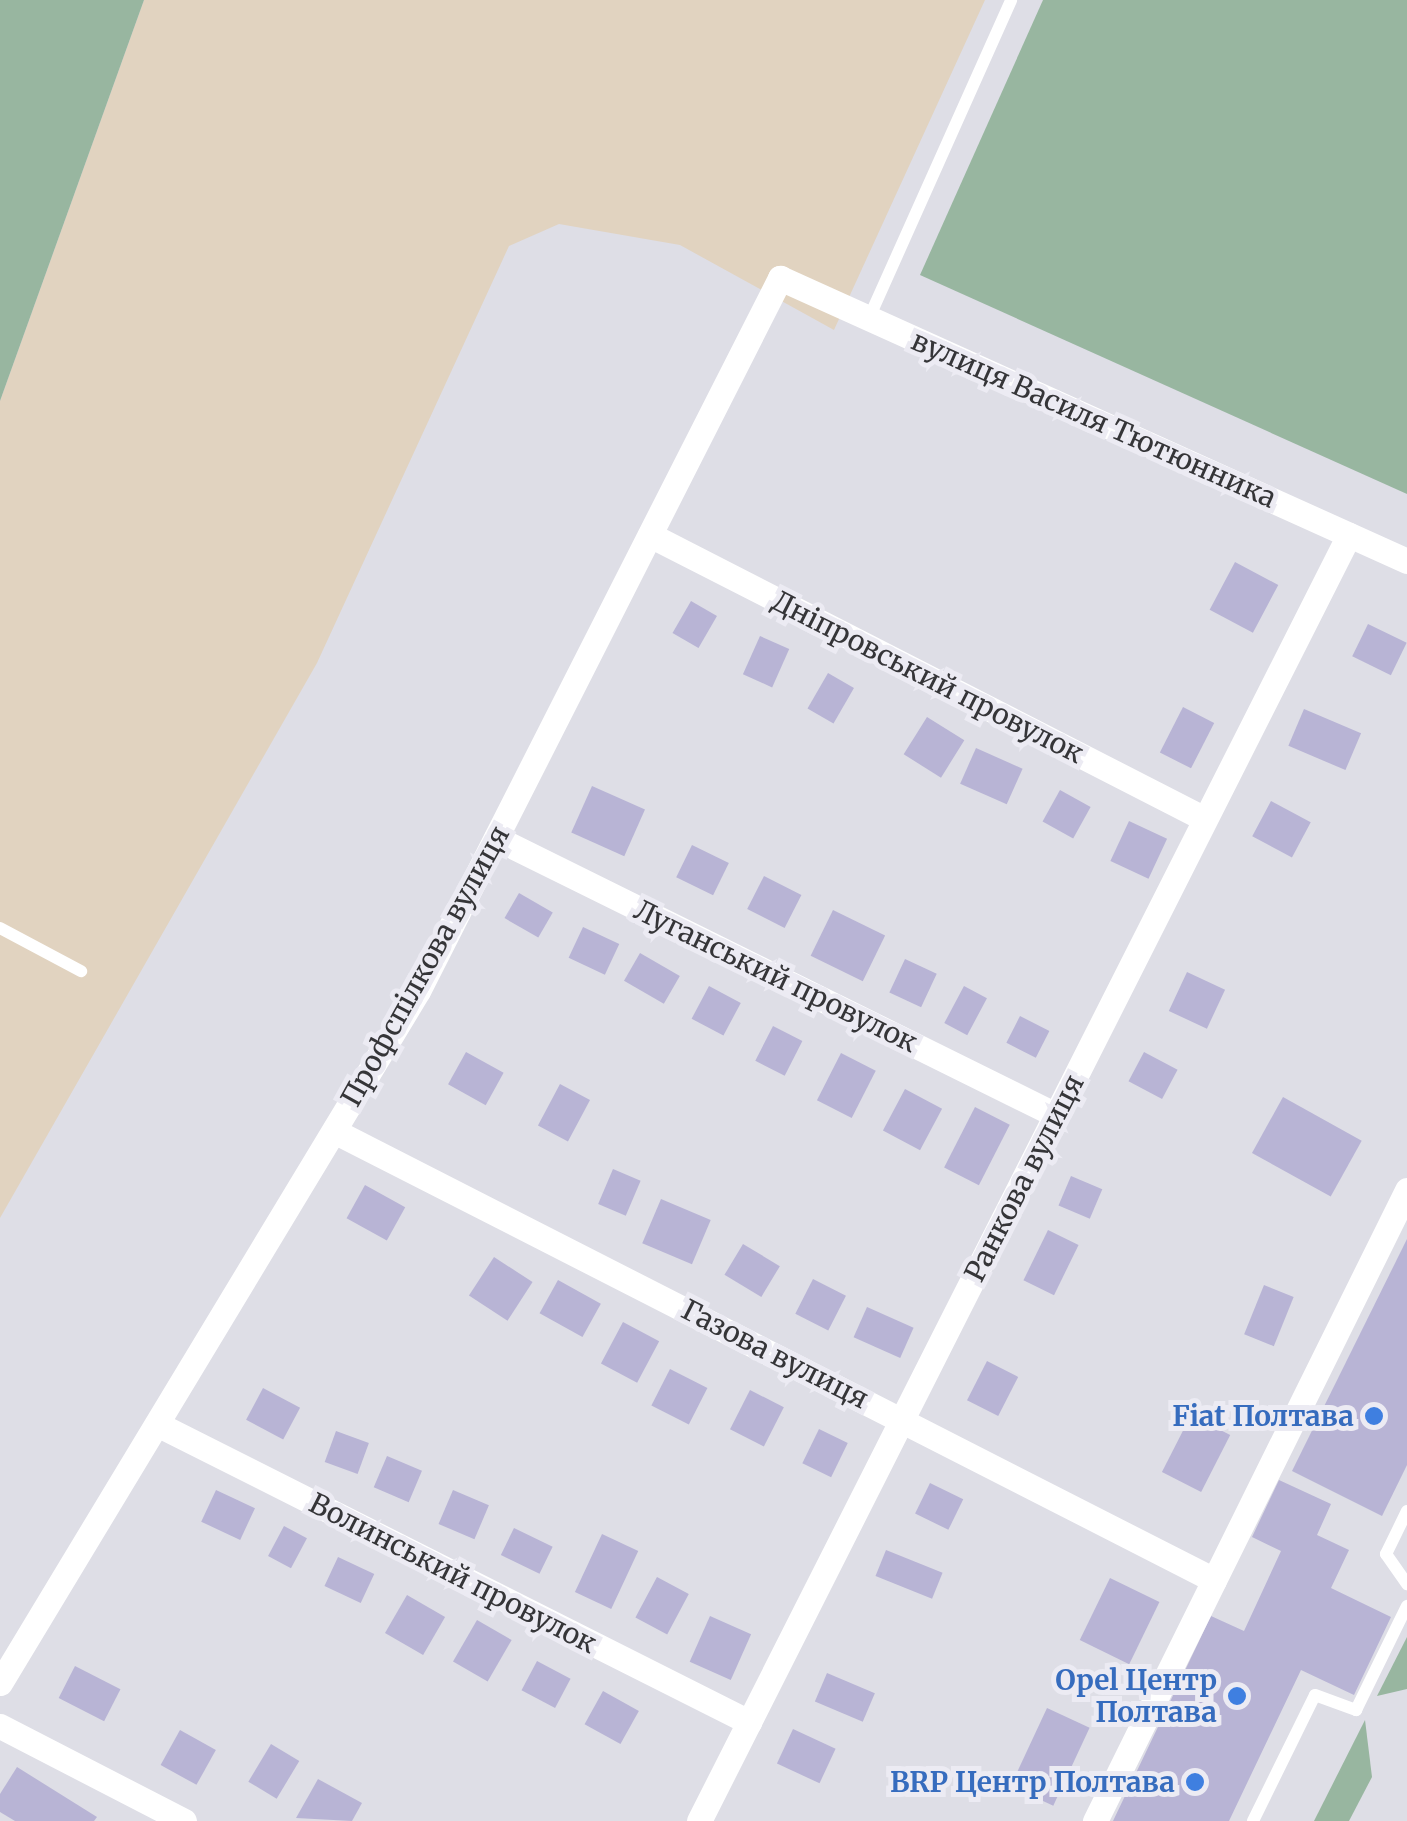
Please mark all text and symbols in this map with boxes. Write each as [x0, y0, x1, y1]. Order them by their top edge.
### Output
street label: вулиця Василя Тютюнника [907, 323, 1281, 515]
street label: Дніпровський провулок [767, 584, 1089, 770]
street label: Профспілкова вулиця [334, 820, 516, 1112]
street label: Луганський провулок [629, 893, 923, 1059]
street label: Ранкова вулиця [957, 1069, 1091, 1287]
street label: Газова вулиця [676, 1293, 874, 1415]
place label: Fiat Полтава [1172, 1399, 1354, 1433]
marker: Fiat Полтава [1363, 1405, 1385, 1427]
street label: Волинський провулок [304, 1486, 602, 1660]
place label: Opel Центр Полтава [1055, 1663, 1217, 1729]
marker: Opel Центр Полтава [1226, 1685, 1248, 1707]
place label: BRP Центр Полтава [890, 1765, 1175, 1799]
marker: BRP Центр Полтава [1184, 1771, 1206, 1793]

